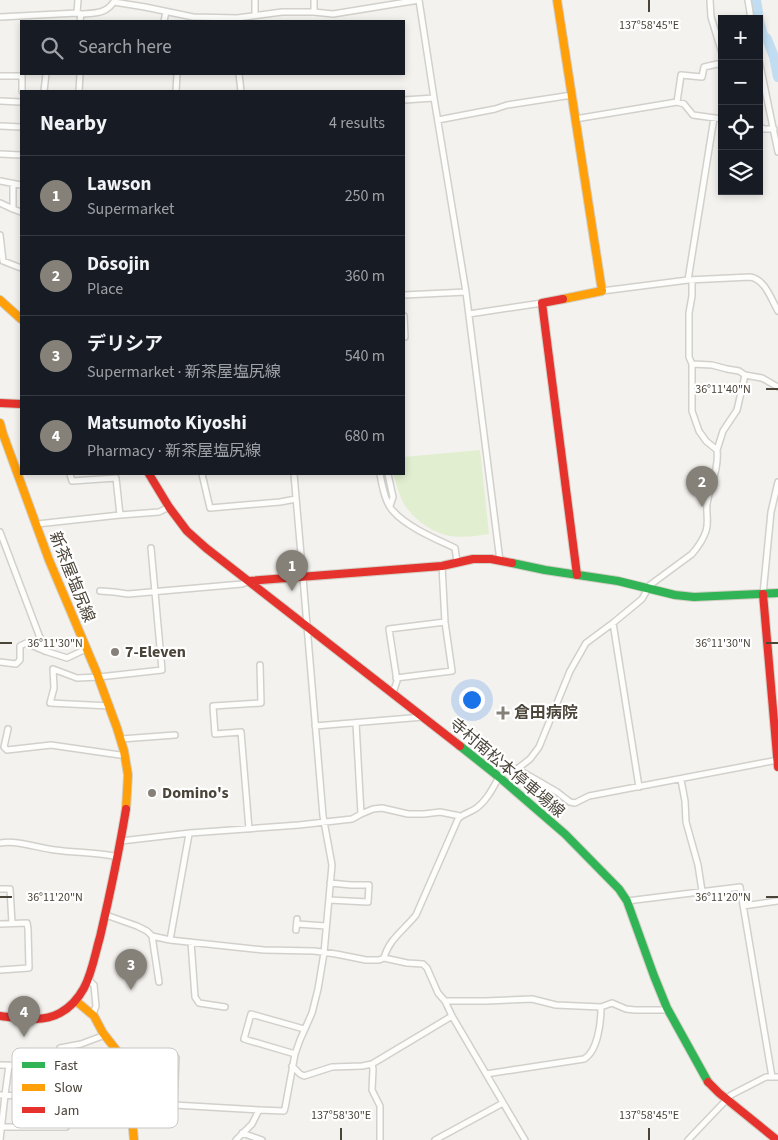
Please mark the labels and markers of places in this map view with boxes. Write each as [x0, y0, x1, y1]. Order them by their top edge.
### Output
pin: 2 [686, 466, 718, 507]
pin: 1 [276, 550, 308, 591]
place label: 7-Eleven [125, 641, 186, 663]
marker: 7-Eleven [109, 646, 121, 658]
place label: 倉田病院 [514, 702, 578, 724]
marker: 倉田病院 [496, 706, 510, 720]
place label: Domino's [162, 782, 229, 804]
marker: Domino's [146, 787, 158, 799]
pin: 3 [115, 949, 147, 990]
pin: 4 [8, 996, 40, 1037]

